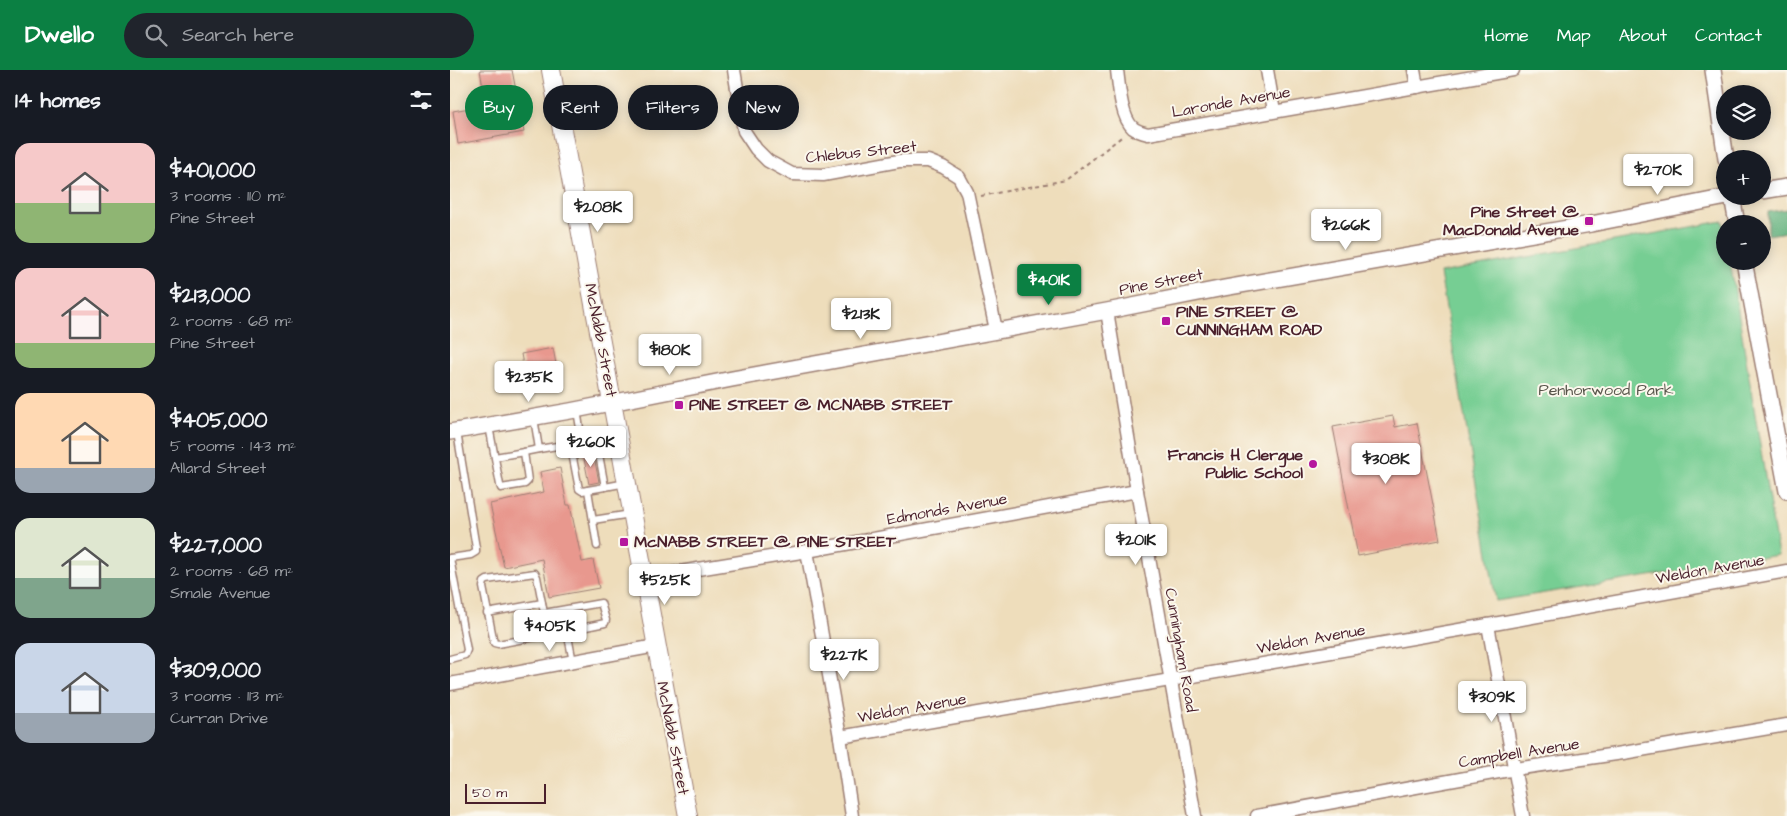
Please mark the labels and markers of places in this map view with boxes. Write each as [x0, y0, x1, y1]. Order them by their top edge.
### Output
pin: $270K [1623, 154, 1693, 196]
pin: $208K [563, 190, 633, 233]
place label: Pine Street @ MacDonald Avenue [1443, 201, 1579, 241]
pin: $266K [1311, 208, 1381, 251]
marker: Pine Street @ MacDonald Avenue [1583, 215, 1595, 227]
pin: $401K [1014, 264, 1084, 306]
pin: $213K [826, 298, 896, 340]
place label: PINE STREET @ CUNNINGHAM ROAD [1176, 301, 1323, 341]
marker: PINE STREET @ CUNNINGHAM ROAD [1160, 315, 1172, 327]
pin: $180K [635, 334, 705, 376]
pin: $235K [494, 360, 564, 403]
place label: PINE STREET @ MCNABB STREET [689, 394, 953, 416]
marker: PINE STREET @ MCNABB STREET [673, 399, 685, 411]
pin: $260K [556, 426, 626, 468]
pin: $308K [1351, 442, 1421, 485]
place label: Francis H Clergue Public School [1168, 444, 1303, 484]
marker: Francis H Clergue Public School [1307, 458, 1319, 470]
pin: $201K [1101, 524, 1171, 566]
place label: McNABB STREET @ PINE STREET [634, 531, 897, 553]
marker: McNABB STREET @ PINE STREET [618, 536, 630, 548]
pin: $525K [630, 564, 700, 606]
pin: $405K [515, 610, 585, 652]
pin: $227K [809, 638, 879, 681]
pin: $309K [1457, 680, 1527, 723]

